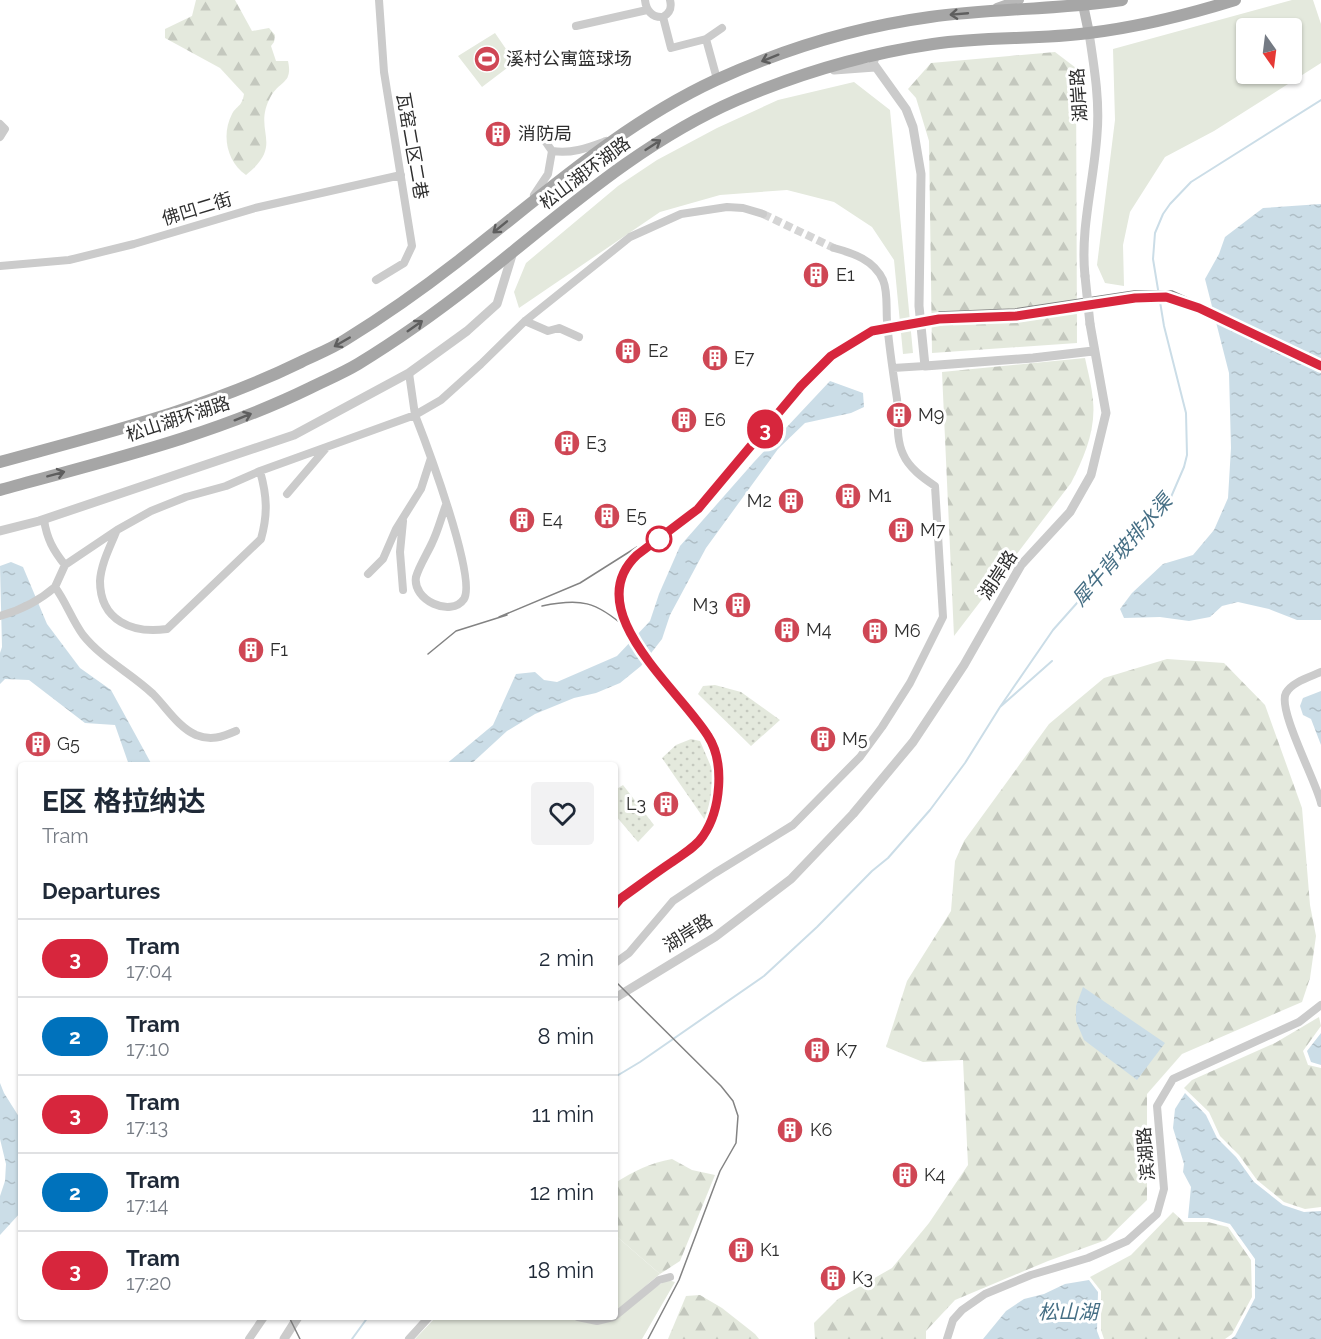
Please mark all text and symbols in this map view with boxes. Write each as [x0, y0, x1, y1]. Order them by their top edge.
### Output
one-way arrow [950, 9, 970, 20]
north arrow [1236, 18, 1302, 84]
map controls [1236, 18, 1302, 84]
sports icon: 溪村公寓篮球场 [472, 44, 502, 74]
place label: 溪村公寓篮球场 [506, 48, 632, 69]
one-way arrow [761, 53, 780, 64]
street label: 湖岸路 [1066, 67, 1091, 123]
street label: 瓦窑二区二巷 [393, 91, 432, 201]
building icon: 消防局 [483, 119, 513, 149]
place label: 消防局 [518, 123, 572, 144]
street label: 松山湖环湖路 [535, 132, 634, 213]
one-way arrow [644, 139, 661, 151]
street label: 佛凹二街 [159, 188, 234, 229]
one-way arrow [492, 221, 508, 234]
building icon: E1 [801, 260, 831, 290]
place label: E1 [836, 264, 855, 285]
one-way arrow [406, 320, 422, 332]
one-way arrow [334, 336, 351, 348]
building icon: E2 [613, 336, 643, 366]
place label: E2 [648, 340, 668, 361]
building icon: E7 [700, 343, 730, 373]
place label: E7 [734, 347, 755, 368]
street label: 松山湖环湖路 [123, 392, 232, 445]
building icon: M9 [884, 400, 914, 430]
place label: M9 [918, 404, 944, 425]
building icon: E6 [669, 405, 699, 435]
place label: E6 [704, 409, 726, 430]
line badge: 3 [746, 410, 784, 448]
one-way arrow [233, 411, 251, 422]
text: 3 [759, 417, 771, 442]
building icon: E3 [552, 428, 582, 458]
place label: E3 [586, 432, 607, 453]
one-way arrow [47, 468, 66, 480]
building icon: M1 [833, 481, 863, 511]
place label: M1 [868, 485, 892, 506]
building icon: M2 [776, 486, 806, 516]
water label: 犀牛背坡排水渠 [1067, 487, 1179, 611]
place label: M2 [747, 490, 772, 511]
building icon: E5 [592, 501, 622, 531]
building icon: E4 [507, 505, 537, 535]
place label: E5 [626, 505, 647, 526]
place label: E4 [542, 509, 563, 530]
building icon: M7 [886, 515, 916, 545]
place label: M7 [920, 519, 946, 540]
unlabelled marker [646, 526, 672, 552]
street label: 湖岸路 [974, 546, 1021, 603]
building icon: M3 [723, 590, 753, 620]
place label: M3 [693, 594, 718, 615]
building icon: M4 [772, 615, 802, 645]
building icon: M6 [860, 616, 890, 646]
place label: M4 [806, 619, 832, 640]
place label: M6 [894, 620, 921, 641]
building icon: F1 [236, 635, 266, 665]
place label: F1 [270, 639, 288, 660]
building icon: M5 [808, 724, 838, 754]
place label: M5 [842, 728, 868, 749]
building icon: G5 [23, 729, 53, 759]
place label: G5 [57, 733, 80, 754]
button: heart [531, 782, 594, 845]
text: E区 格拉纳达 [42, 785, 206, 818]
building icon: L3 [651, 789, 681, 819]
place label: L3 [626, 793, 646, 814]
text: Tram [42, 824, 89, 848]
text: Departures [42, 878, 160, 904]
street label: 湖岸路 [659, 909, 716, 956]
text: Tram [126, 933, 180, 959]
text: 2 min [539, 945, 594, 971]
text: 3 [69, 946, 81, 971]
text: 17:04 [126, 959, 172, 983]
text: Tram [126, 1011, 180, 1037]
text: 8 min [538, 1023, 594, 1049]
text: 2 [69, 1024, 81, 1049]
building icon: K7 [802, 1035, 832, 1065]
text: 17:10 [126, 1037, 170, 1061]
place label: K7 [836, 1039, 858, 1060]
text: Tram [126, 1089, 180, 1115]
text: 11 min [532, 1101, 594, 1127]
text: 3 [69, 1102, 81, 1127]
text: 17:13 [126, 1115, 168, 1139]
building icon: K6 [775, 1115, 805, 1145]
place label: K6 [810, 1119, 833, 1140]
street label: 滨湖路 [1133, 1126, 1158, 1182]
building icon: K4 [890, 1160, 920, 1190]
place label: K4 [924, 1164, 946, 1185]
text: Tram [126, 1167, 180, 1193]
text: 12 min [530, 1179, 594, 1205]
text: 2 [69, 1180, 81, 1205]
text: 17:14 [126, 1193, 168, 1217]
building icon: K1 [726, 1235, 756, 1265]
place label: K1 [760, 1239, 780, 1260]
text: Tram [126, 1245, 180, 1271]
text: 18 min [528, 1257, 594, 1283]
text: 3 [69, 1258, 81, 1283]
building icon: K3 [818, 1263, 848, 1293]
place label: K3 [852, 1267, 873, 1288]
text: 17:20 [126, 1271, 172, 1295]
water label: 松山湖 [1038, 1300, 1101, 1324]

